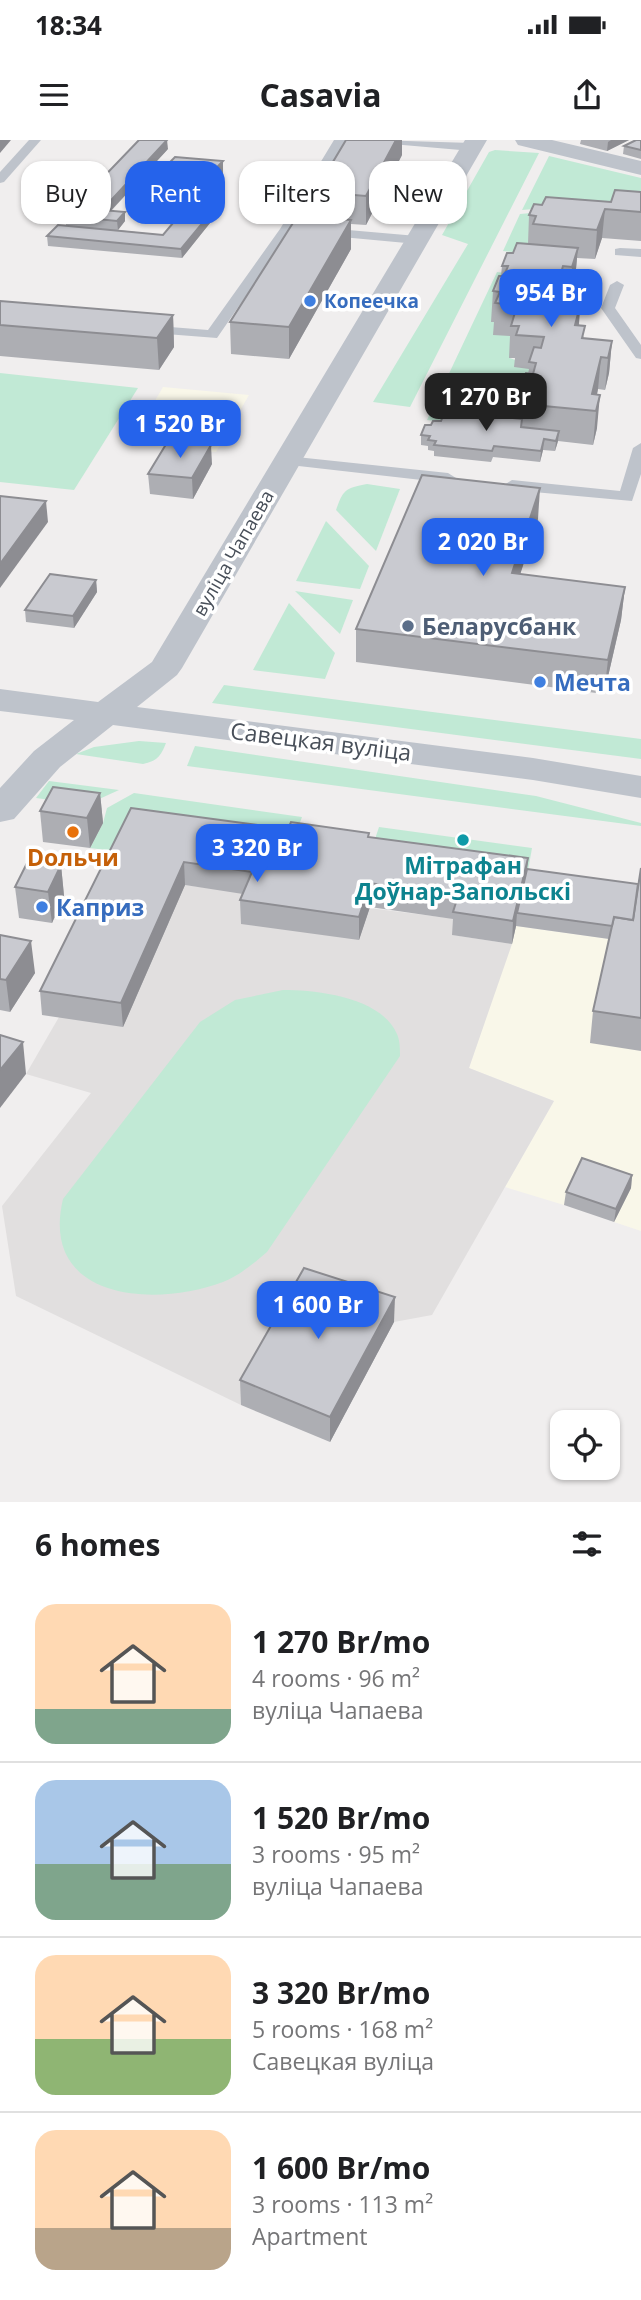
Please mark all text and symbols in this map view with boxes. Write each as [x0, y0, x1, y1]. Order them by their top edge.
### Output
text: 18:34 [35, 7, 102, 43]
text: Casavia [259, 73, 382, 116]
icon: menu [35, 76, 73, 114]
icon: share [568, 76, 606, 114]
chip: Buy [21, 161, 111, 224]
chip: Rent [125, 161, 225, 224]
chip: Filters [239, 161, 355, 224]
chip: New [369, 161, 467, 224]
pin: 954 Br [494, 270, 608, 329]
text: 954 Br [515, 276, 587, 308]
place label: Копеечка [324, 288, 419, 314]
marker: Копеечка [302, 293, 318, 309]
pin: 1 270 Br [414, 373, 558, 433]
text: 1 270 Br [441, 380, 531, 412]
pin: 1 520 Br [108, 400, 252, 460]
text: 1 520 Br [135, 407, 225, 439]
street label: вуліца Чапаева [186, 485, 280, 621]
pin: 2 020 Br [411, 518, 555, 578]
text: 2 020 Br [438, 525, 528, 557]
place label: Беларусбанк [422, 610, 577, 642]
marker: Беларусбанк [400, 618, 416, 634]
place label: Мечта [554, 666, 631, 698]
marker: Мечта [532, 674, 548, 690]
street label: Савецкая вуліца [229, 714, 413, 768]
marker: Doльчи [65, 824, 81, 840]
pin: 3 320 Br [185, 824, 329, 884]
text: 3 320 Br [212, 831, 302, 863]
marker: Мітрафан Доўнар-Запольскі [455, 832, 471, 848]
place label: Doльчи [27, 841, 119, 873]
place label: Мітрафан Доўнар-Запольскі [355, 849, 571, 907]
place label: Каприз [56, 891, 144, 923]
marker: Каприз [34, 899, 50, 915]
pin: 1 600 Br [246, 1282, 390, 1341]
text: 1 600 Br [273, 1288, 363, 1320]
map controls [550, 1410, 620, 1480]
button: locate [550, 1410, 620, 1480]
text: 6 homes [35, 1524, 160, 1565]
icon: filters [568, 1525, 606, 1563]
text: 1 270 Br/mo [252, 1621, 430, 1662]
icon: home [91, 1632, 175, 1716]
text: 4 rooms · 96 m² [252, 1662, 420, 1694]
text: вуліца Чапаева [252, 1694, 424, 1726]
text: 1 520 Br/mo [252, 1797, 430, 1838]
icon: home [91, 1808, 175, 1892]
text: 3 rooms · 95 m² [252, 1838, 420, 1870]
text: вуліца Чапаева [252, 1870, 424, 1902]
text: 3 320 Br/mo [252, 1972, 430, 2013]
icon: home [91, 1983, 175, 2067]
text: 5 rooms · 168 m² [252, 2013, 433, 2045]
text: Савецкая вуліца [252, 2045, 434, 2077]
text: 1 600 Br/mo [252, 2147, 430, 2188]
icon: home [91, 2158, 175, 2242]
text: 3 rooms · 113 m² [252, 2188, 433, 2220]
text: Apartment [252, 2220, 368, 2252]

